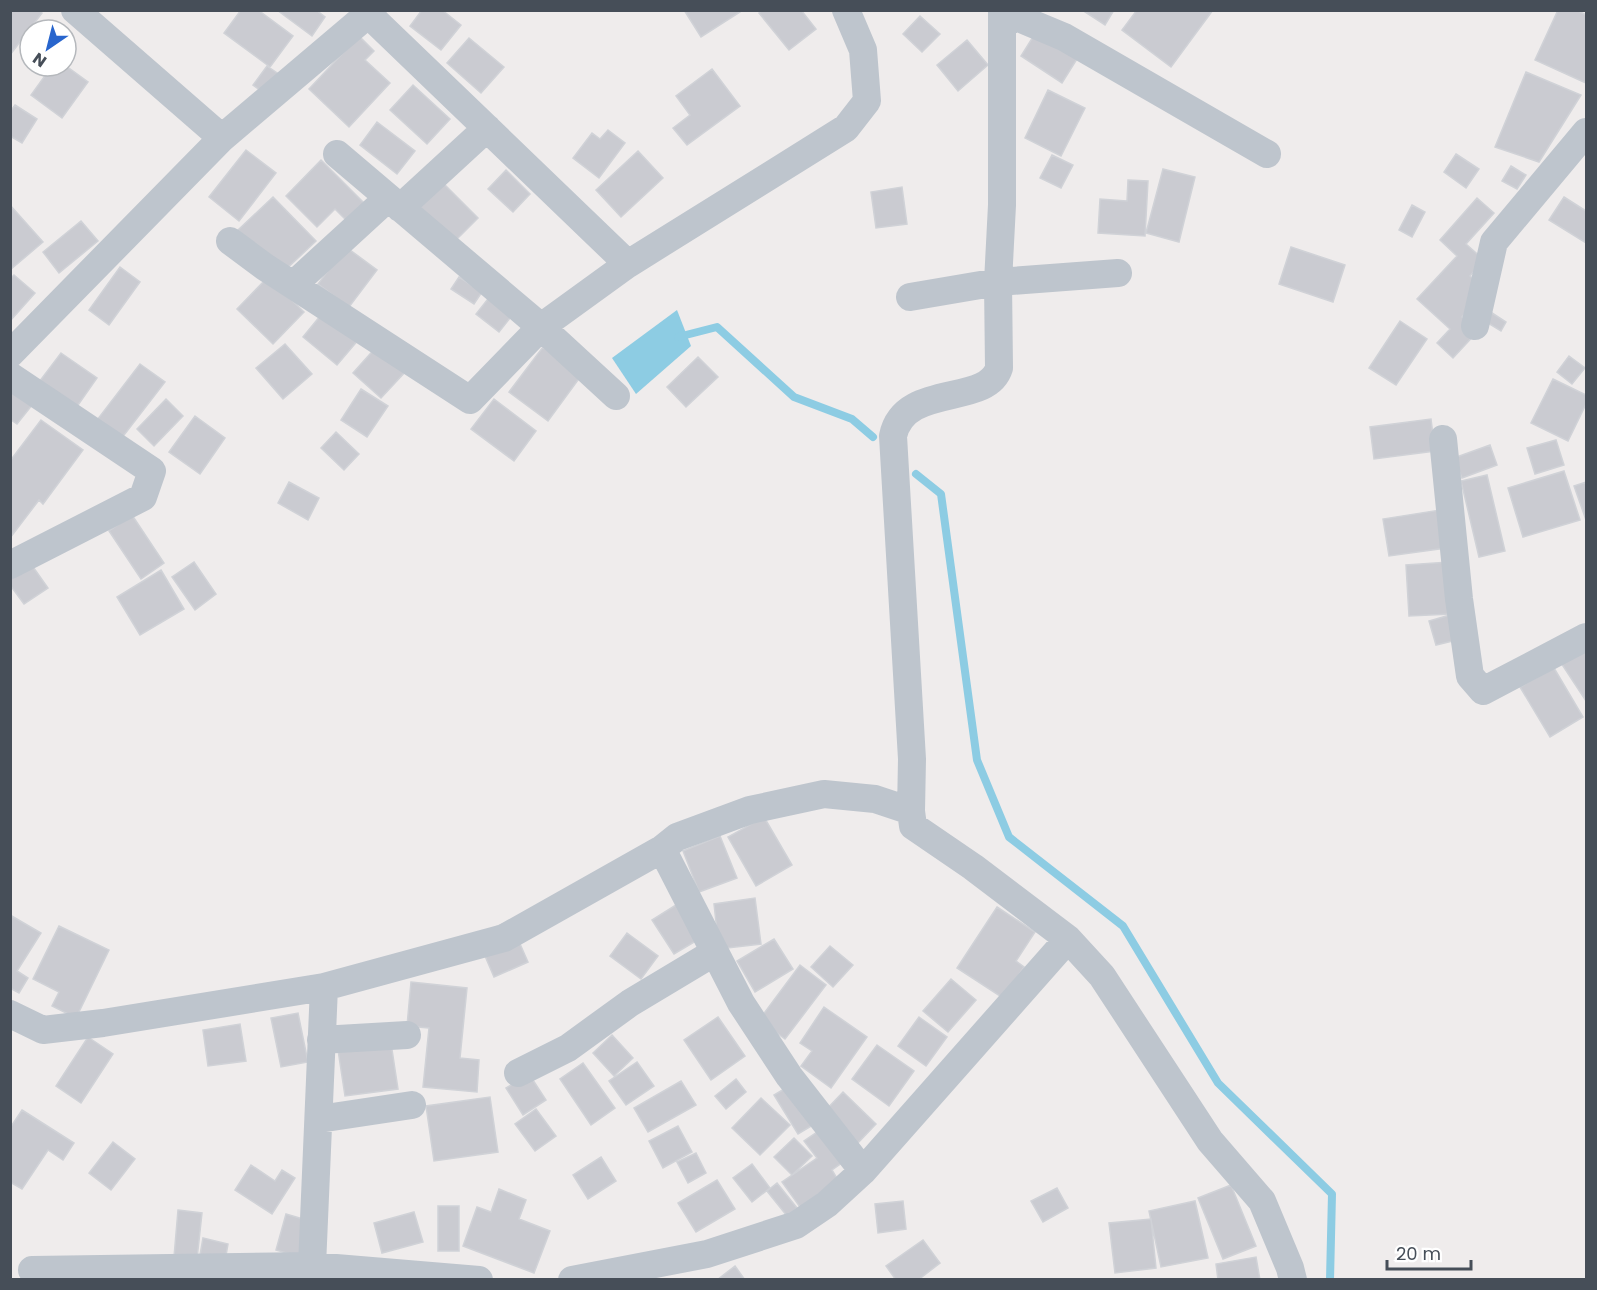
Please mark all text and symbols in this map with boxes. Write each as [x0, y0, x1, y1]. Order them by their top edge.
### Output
north arrow [18, 18, 78, 78]
text: N [28, 47, 51, 73]
scale bar [1387, 1233, 1471, 1271]
text: 20 m [1396, 1241, 1441, 1266]

